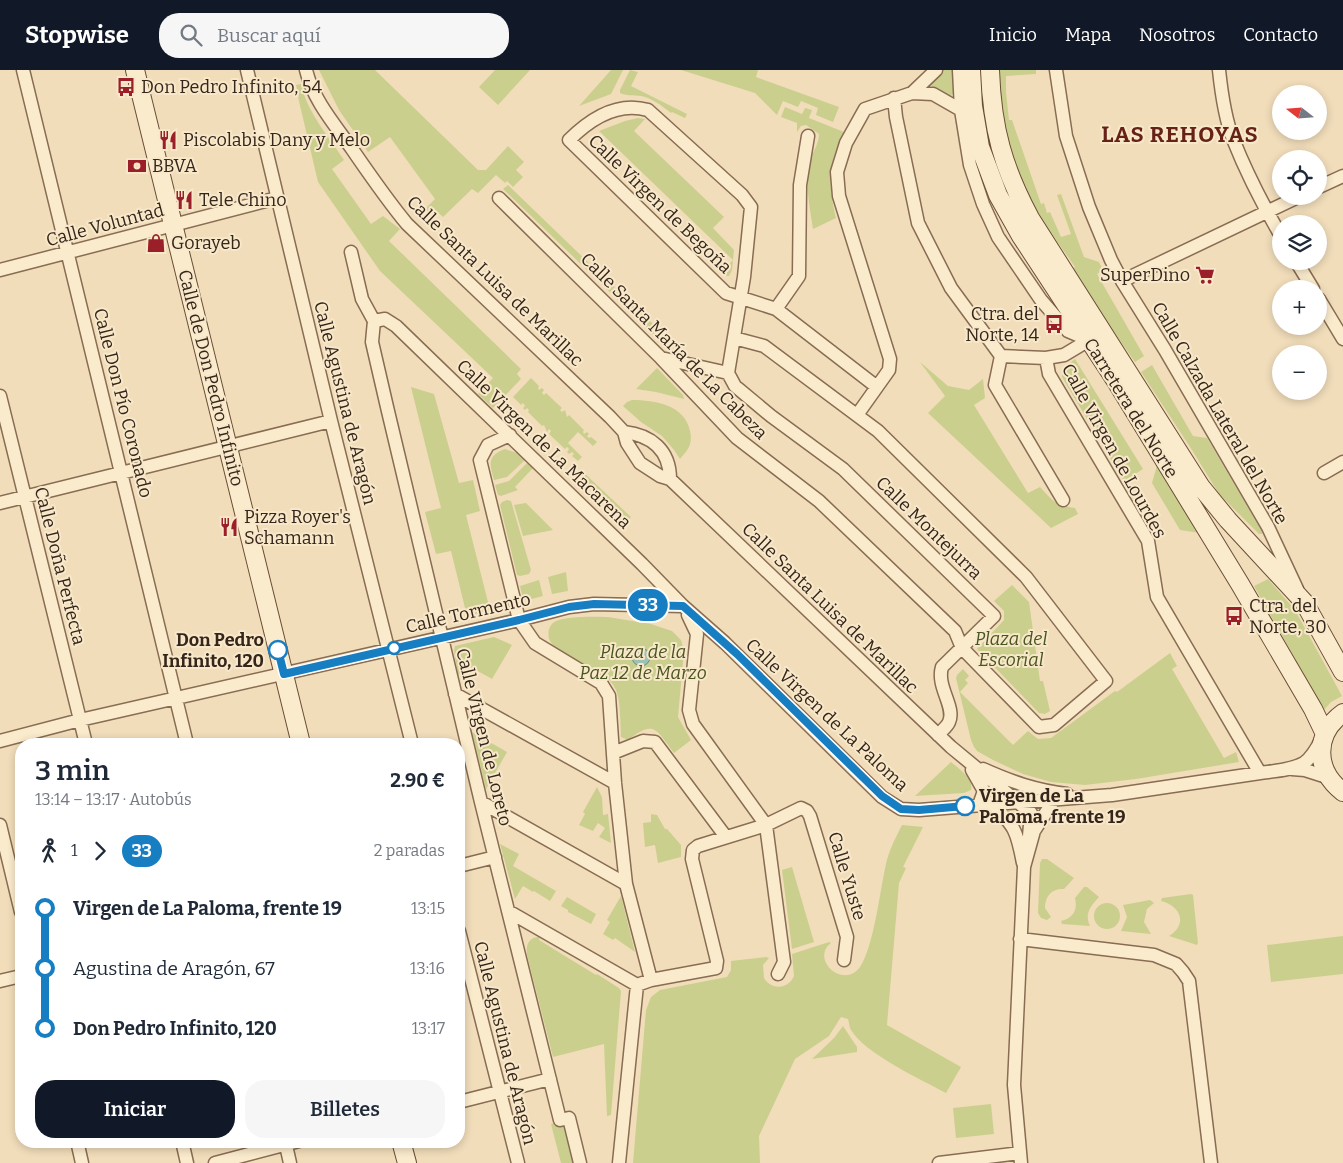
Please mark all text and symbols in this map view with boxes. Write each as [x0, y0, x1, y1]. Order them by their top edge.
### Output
search box [159, 13, 509, 58]
text: Stopwise [25, 21, 129, 49]
icon: search [177, 21, 205, 49]
text: Buscar aquí [217, 24, 321, 47]
text: Inicio [989, 24, 1037, 46]
text: Mapa [1065, 24, 1111, 46]
text: Nosotros [1139, 24, 1215, 46]
text: Contacto [1243, 24, 1318, 46]
bus stop icon: Don Pedro Infinito, 54 [115, 76, 137, 98]
place label: Don Pedro Infinito, 54 [141, 76, 322, 98]
north arrow [1272, 85, 1328, 140]
map controls [1272, 85, 1327, 400]
district label: LAS REHOYAS [1101, 121, 1259, 148]
restaurant icon: Piscolabis Dany y Melo [157, 129, 179, 151]
place label: Piscolabis Dany y Melo [183, 129, 370, 151]
street label: Calle Virgen de Begoña [584, 130, 736, 278]
button: locate [1272, 150, 1327, 205]
bank icon: BBVA [126, 155, 148, 177]
place label: BBVA [152, 155, 197, 177]
restaurant icon: Tele Chino [173, 189, 195, 211]
place label: Tele Chino [199, 189, 287, 211]
street label: Calle Santa Luisa de Marillac [402, 191, 588, 371]
street label: Calle Voluntad [44, 199, 167, 251]
button: layers [1272, 215, 1327, 270]
shop icon: Gorayeb [145, 232, 167, 254]
place label: Gorayeb [171, 232, 241, 254]
street label: Calle Santa María de La Cabeza [576, 248, 772, 444]
place label: SuperDino [1100, 264, 1190, 286]
supermarket icon: SuperDino [1194, 264, 1216, 286]
street label: Calle de Don Pedro Infinito [173, 267, 249, 489]
button: + [1272, 280, 1327, 335]
street label: Calle Calzada Lateral del Norte [1147, 298, 1293, 528]
street label: Calle Agustina de Aragón [309, 299, 381, 508]
place label: Ctra. del Norte, 14 [965, 303, 1039, 346]
street label: Calle Don Pío Coronado [89, 306, 157, 500]
bus stop icon: Ctra. del Norte, 14 [1043, 313, 1065, 335]
street label: Carretera del Norte [1079, 334, 1183, 482]
button: − [1272, 345, 1327, 400]
street label: Calle Virgen de La Macarena [452, 355, 636, 533]
street label: Calle Virgen de Lourdes [1057, 360, 1171, 542]
street label: Calle Montejurra [871, 472, 987, 584]
street label: Calle Doña Perfecta [30, 485, 90, 647]
place label: Pizza Royer's Schamann [244, 506, 351, 549]
restaurant icon: Pizza Royer's Schamann [218, 516, 240, 538]
street label: Calle Santa Luisa de Marillac [737, 518, 923, 698]
street label: Calle Tormento [403, 588, 533, 638]
line badge: 33 [626, 589, 670, 621]
text: 33 [638, 594, 658, 616]
place label: Ctra. del Norte, 30 [1249, 595, 1327, 638]
bus stop icon: Ctra. del Norte, 30 [1223, 605, 1245, 627]
park label: Plaza del Escorial [975, 628, 1047, 671]
place label: Don Pedro Infinito, 120 [162, 629, 264, 672]
street label: Calle Virgen de La Paloma [741, 634, 913, 796]
marker: Don Pedro Infinito, 120 [268, 640, 288, 660]
unlabelled marker [387, 641, 401, 655]
park label: Plaza de la Paz 12 de Marzo [579, 641, 707, 684]
street label: Calle Virgen de Loreto [451, 646, 517, 828]
text: 3 min [35, 754, 110, 787]
text: 2.90 € [390, 769, 445, 792]
place label: Virgen de La Paloma, frente 19 [979, 785, 1126, 828]
text: 13:14 – 13:17 · Autobús [35, 790, 192, 809]
marker: Virgen de La Paloma, frente 19 [955, 796, 975, 816]
street label: Calle Yuste [823, 829, 871, 923]
icon: walk [35, 837, 63, 865]
icon: forward [86, 837, 114, 865]
text: 33 [132, 840, 152, 862]
text: 1 [71, 841, 78, 860]
text: 2 paradas [374, 841, 445, 860]
text: Virgen de La Paloma, frente 19 [73, 897, 342, 920]
text: 13:15 [411, 899, 445, 918]
street label: Calle Agustina de Aragón [469, 939, 541, 1148]
text: Agustina de Aragón, 67 [73, 957, 275, 980]
text: 13:16 [410, 959, 445, 978]
text: Don Pedro Infinito, 120 [73, 1017, 277, 1040]
text: 13:17 [412, 1019, 445, 1038]
button: Iniciar [35, 1080, 235, 1138]
button: Billetes [245, 1080, 445, 1138]

